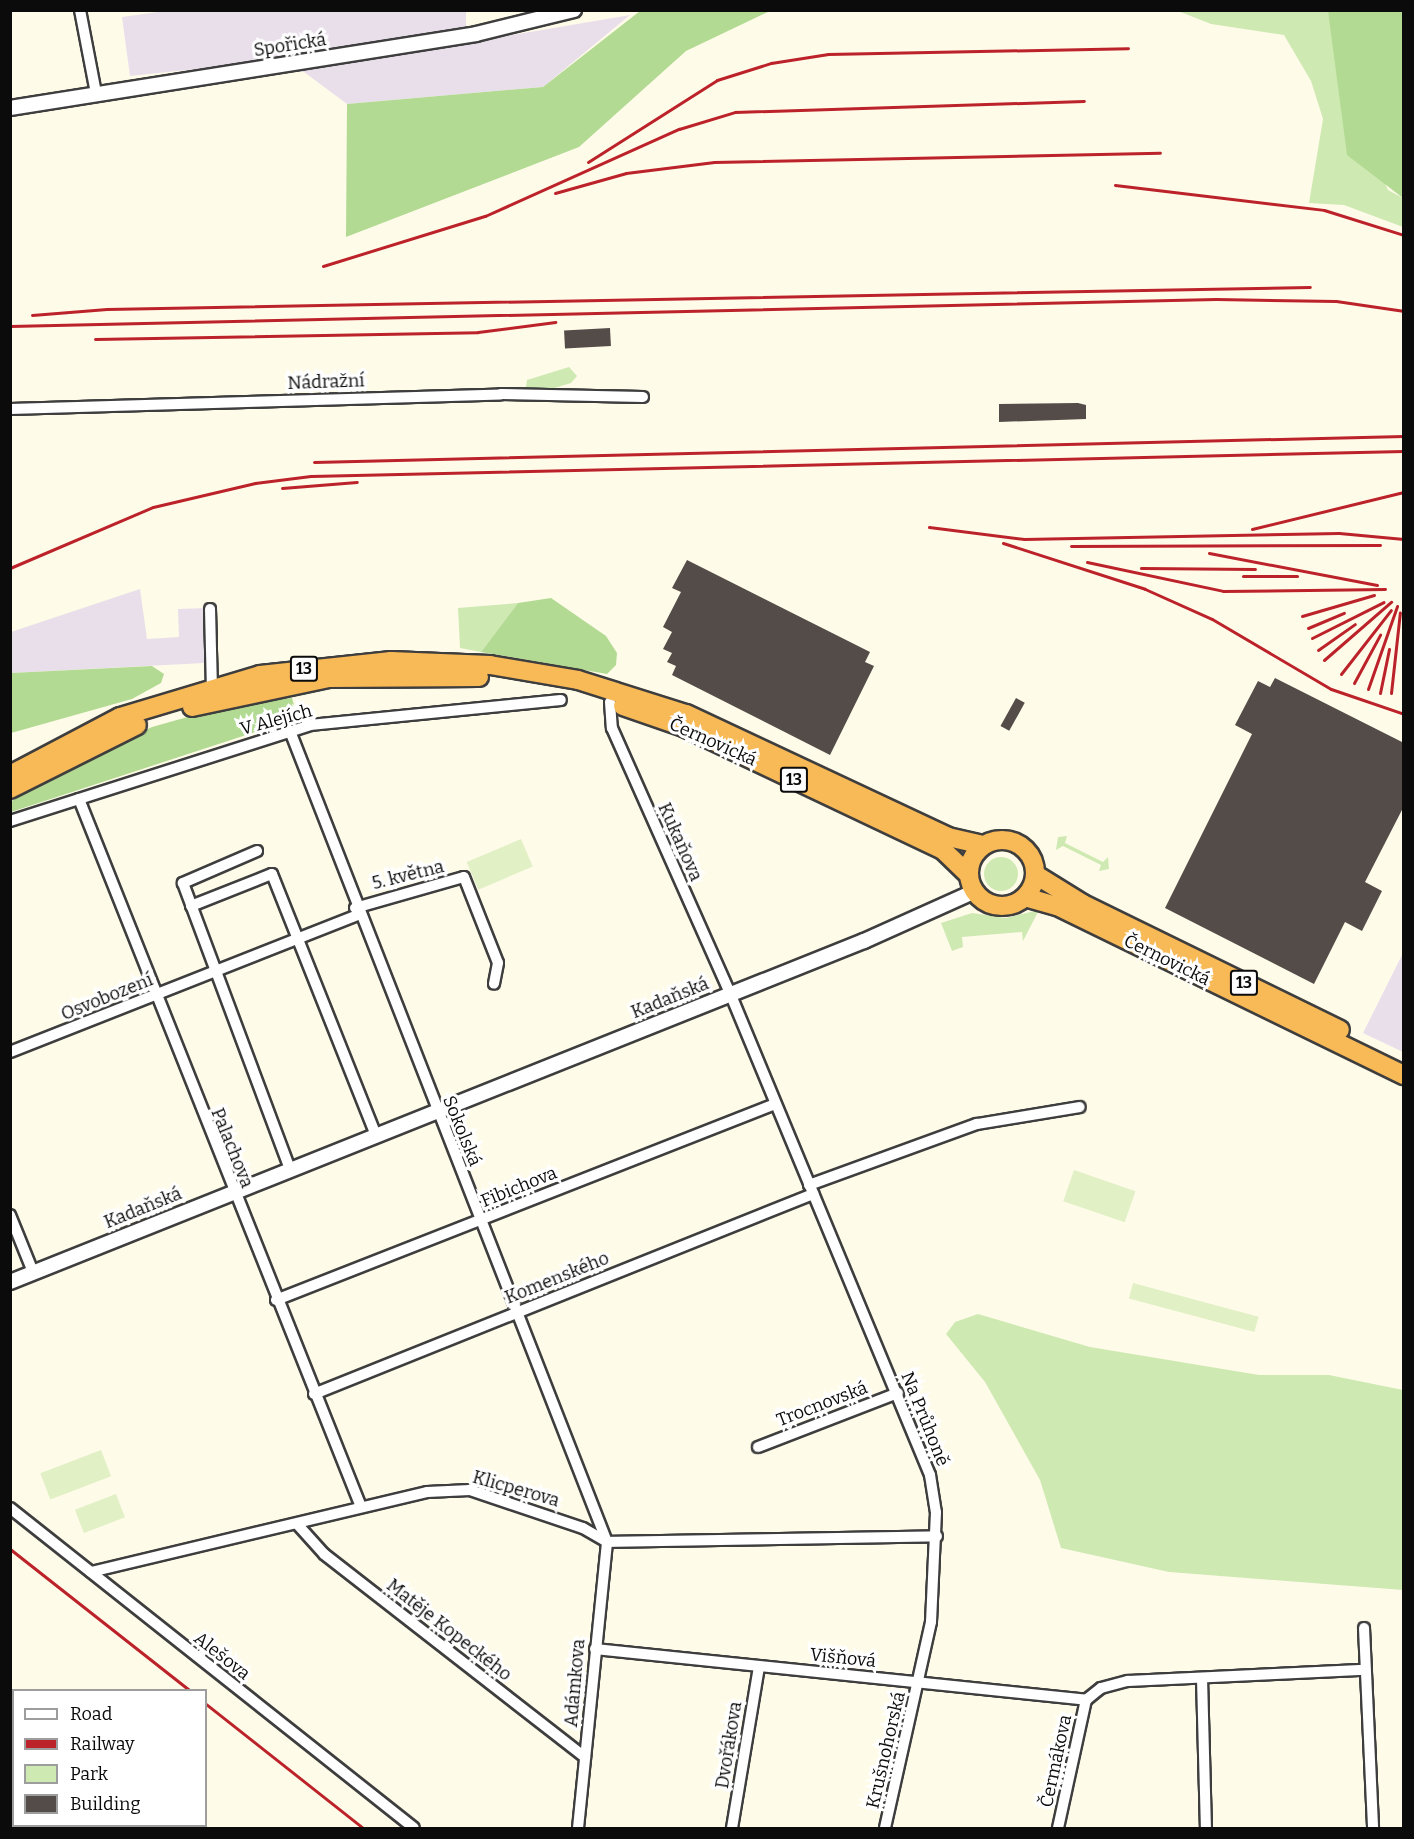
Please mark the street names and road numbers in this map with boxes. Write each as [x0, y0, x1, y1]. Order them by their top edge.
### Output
street label: Spořická [252, 29, 328, 61]
street label: Nádražní [287, 370, 365, 394]
road number: 13 [289, 656, 319, 682]
street label: V Alejích [238, 700, 314, 740]
street label: Černovická [666, 713, 760, 771]
road number: 13 [779, 767, 809, 793]
street label: Kukaňova [653, 800, 707, 884]
street label: 5. května [370, 856, 446, 894]
street label: Černovická [1120, 930, 1214, 990]
street label: Osvobození [58, 969, 156, 1025]
road number: 13 [1229, 970, 1259, 996]
street label: Kadaňská [628, 973, 712, 1023]
street label: Sokolská [438, 1093, 486, 1169]
street label: Palachova [206, 1105, 258, 1191]
street label: Fibichova [478, 1162, 560, 1212]
street label: Kadaňská [101, 1183, 185, 1233]
street label: Komenského [502, 1247, 612, 1309]
street label: Na Průhoně [896, 1369, 954, 1469]
street label: Trocnovská [773, 1377, 871, 1431]
street label: Klicperova [470, 1466, 562, 1512]
street label: Matěje Kopeckého [382, 1575, 516, 1685]
street label: Alešova [190, 1627, 254, 1685]
street label: Adámkova [560, 1638, 590, 1728]
street label: Višňová [809, 1644, 877, 1672]
street label: Krušnohorská [862, 1689, 910, 1811]
street label: Dvořákova [711, 1700, 747, 1790]
street label: Čermákova [1036, 1713, 1076, 1809]

